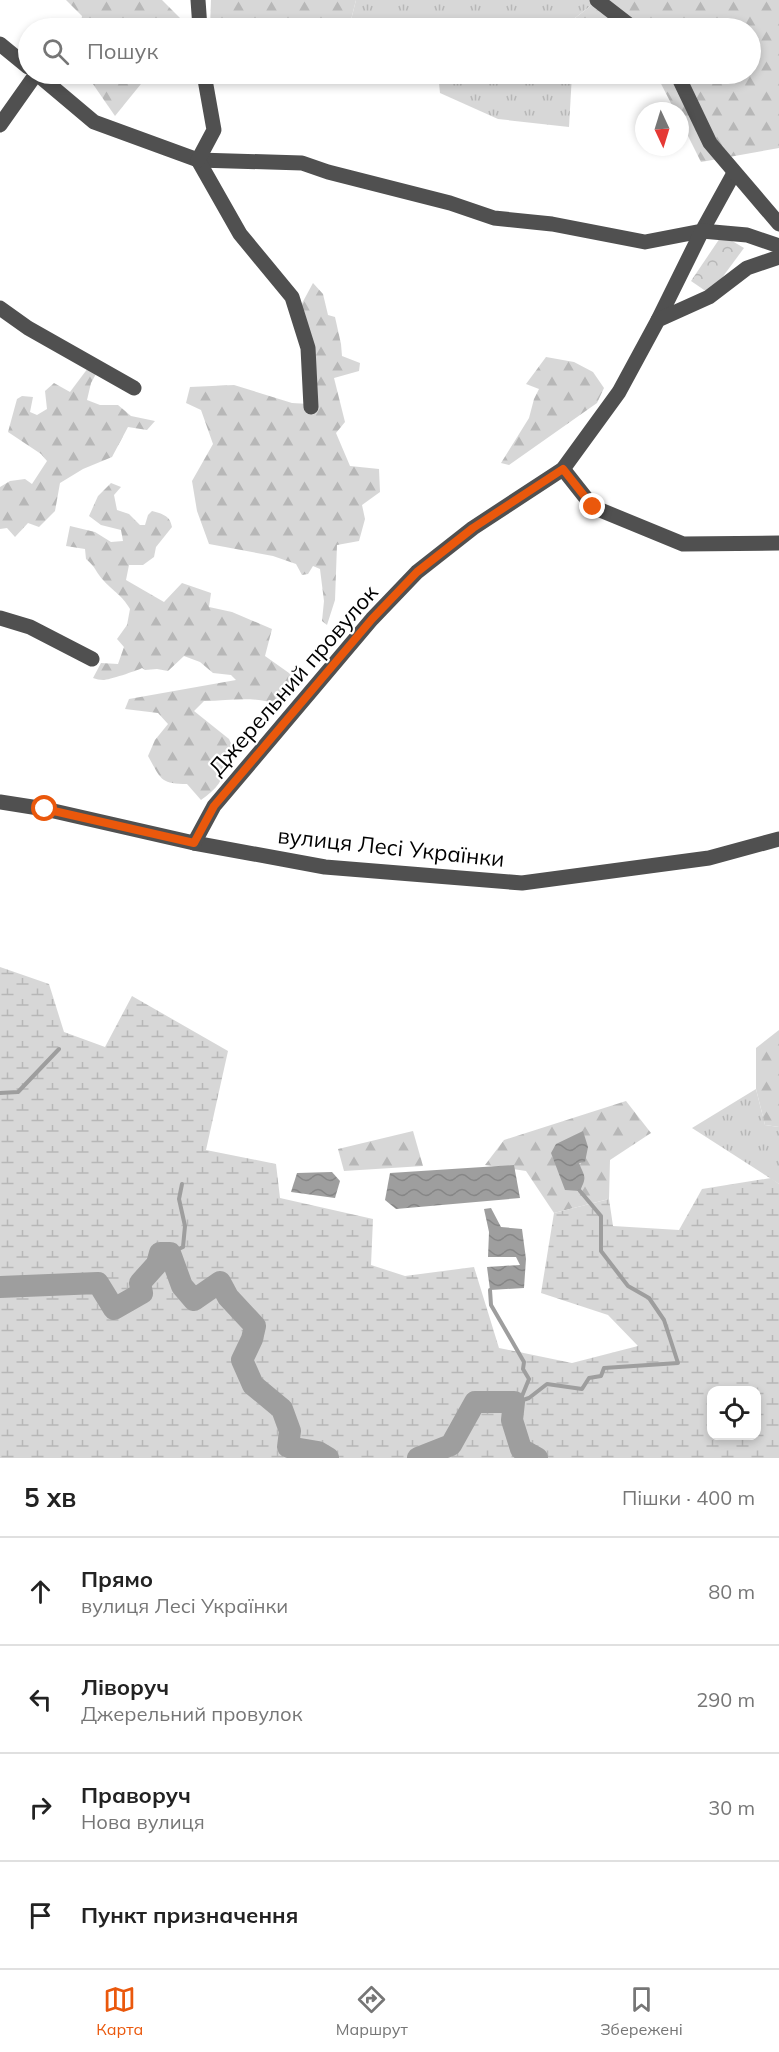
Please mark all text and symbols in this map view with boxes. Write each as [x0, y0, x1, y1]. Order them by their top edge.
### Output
search box [18, 18, 761, 84]
icon: search [39, 35, 72, 68]
text: Пошук [87, 37, 158, 65]
north arrow [635, 102, 689, 156]
route end [579, 493, 605, 519]
street label: Джерельний провулок [203, 579, 384, 781]
route start [31, 795, 57, 821]
street label: вулиця Лесі Українки [276, 821, 506, 873]
map controls [707, 1386, 761, 1440]
button: locate [707, 1386, 761, 1440]
text: 5 хв [24, 1481, 76, 1514]
text: Пішки · 400 m [622, 1485, 755, 1510]
text: Прямо [81, 1565, 153, 1593]
icon: ahead [24, 1575, 57, 1608]
text: 80 m [708, 1579, 755, 1604]
text: вулиця Лесі Українки [81, 1593, 288, 1618]
text: Ліворуч [81, 1673, 169, 1701]
icon: left [24, 1683, 57, 1716]
text: 290 m [696, 1687, 755, 1712]
text: Джерельний провулок [81, 1701, 302, 1726]
text: Праворуч [81, 1781, 191, 1809]
icon: right [24, 1791, 57, 1824]
text: 30 m [708, 1795, 755, 1820]
text: Нова вулиця [81, 1809, 205, 1834]
icon: arrive [24, 1899, 57, 1932]
text: Пункт призначення [81, 1901, 298, 1929]
tab: Карта [96, 1983, 143, 2039]
tab: Маршрут [336, 1983, 408, 2039]
tab: Збережені [600, 1983, 683, 2039]

